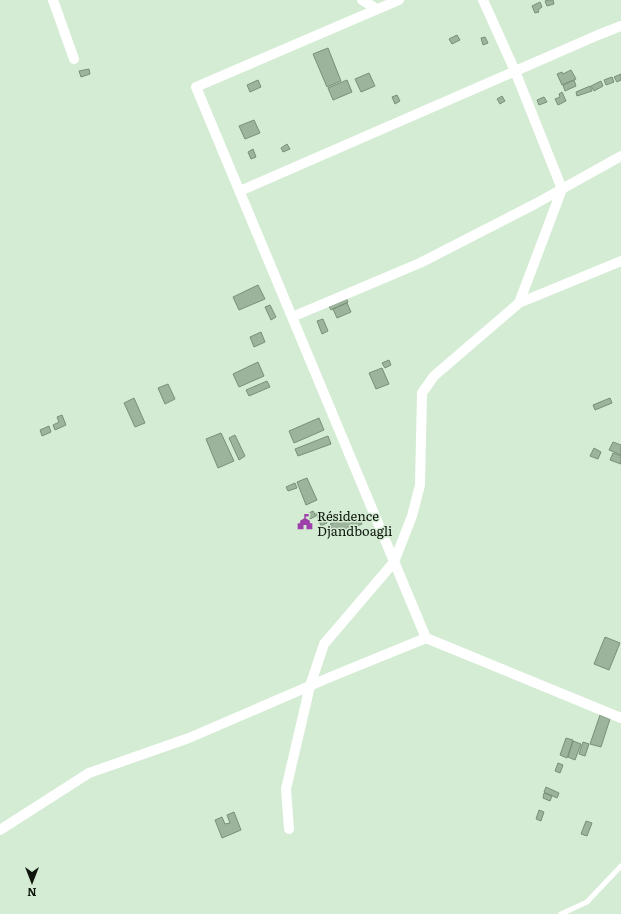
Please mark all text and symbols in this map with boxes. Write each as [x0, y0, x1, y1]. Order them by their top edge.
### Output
place label: Résidence Djandboagli [317, 506, 393, 540]
public building icon: Résidence Djandboagli [296, 513, 314, 531]
north arrow [12, 862, 52, 902]
text: N [27, 885, 37, 901]

